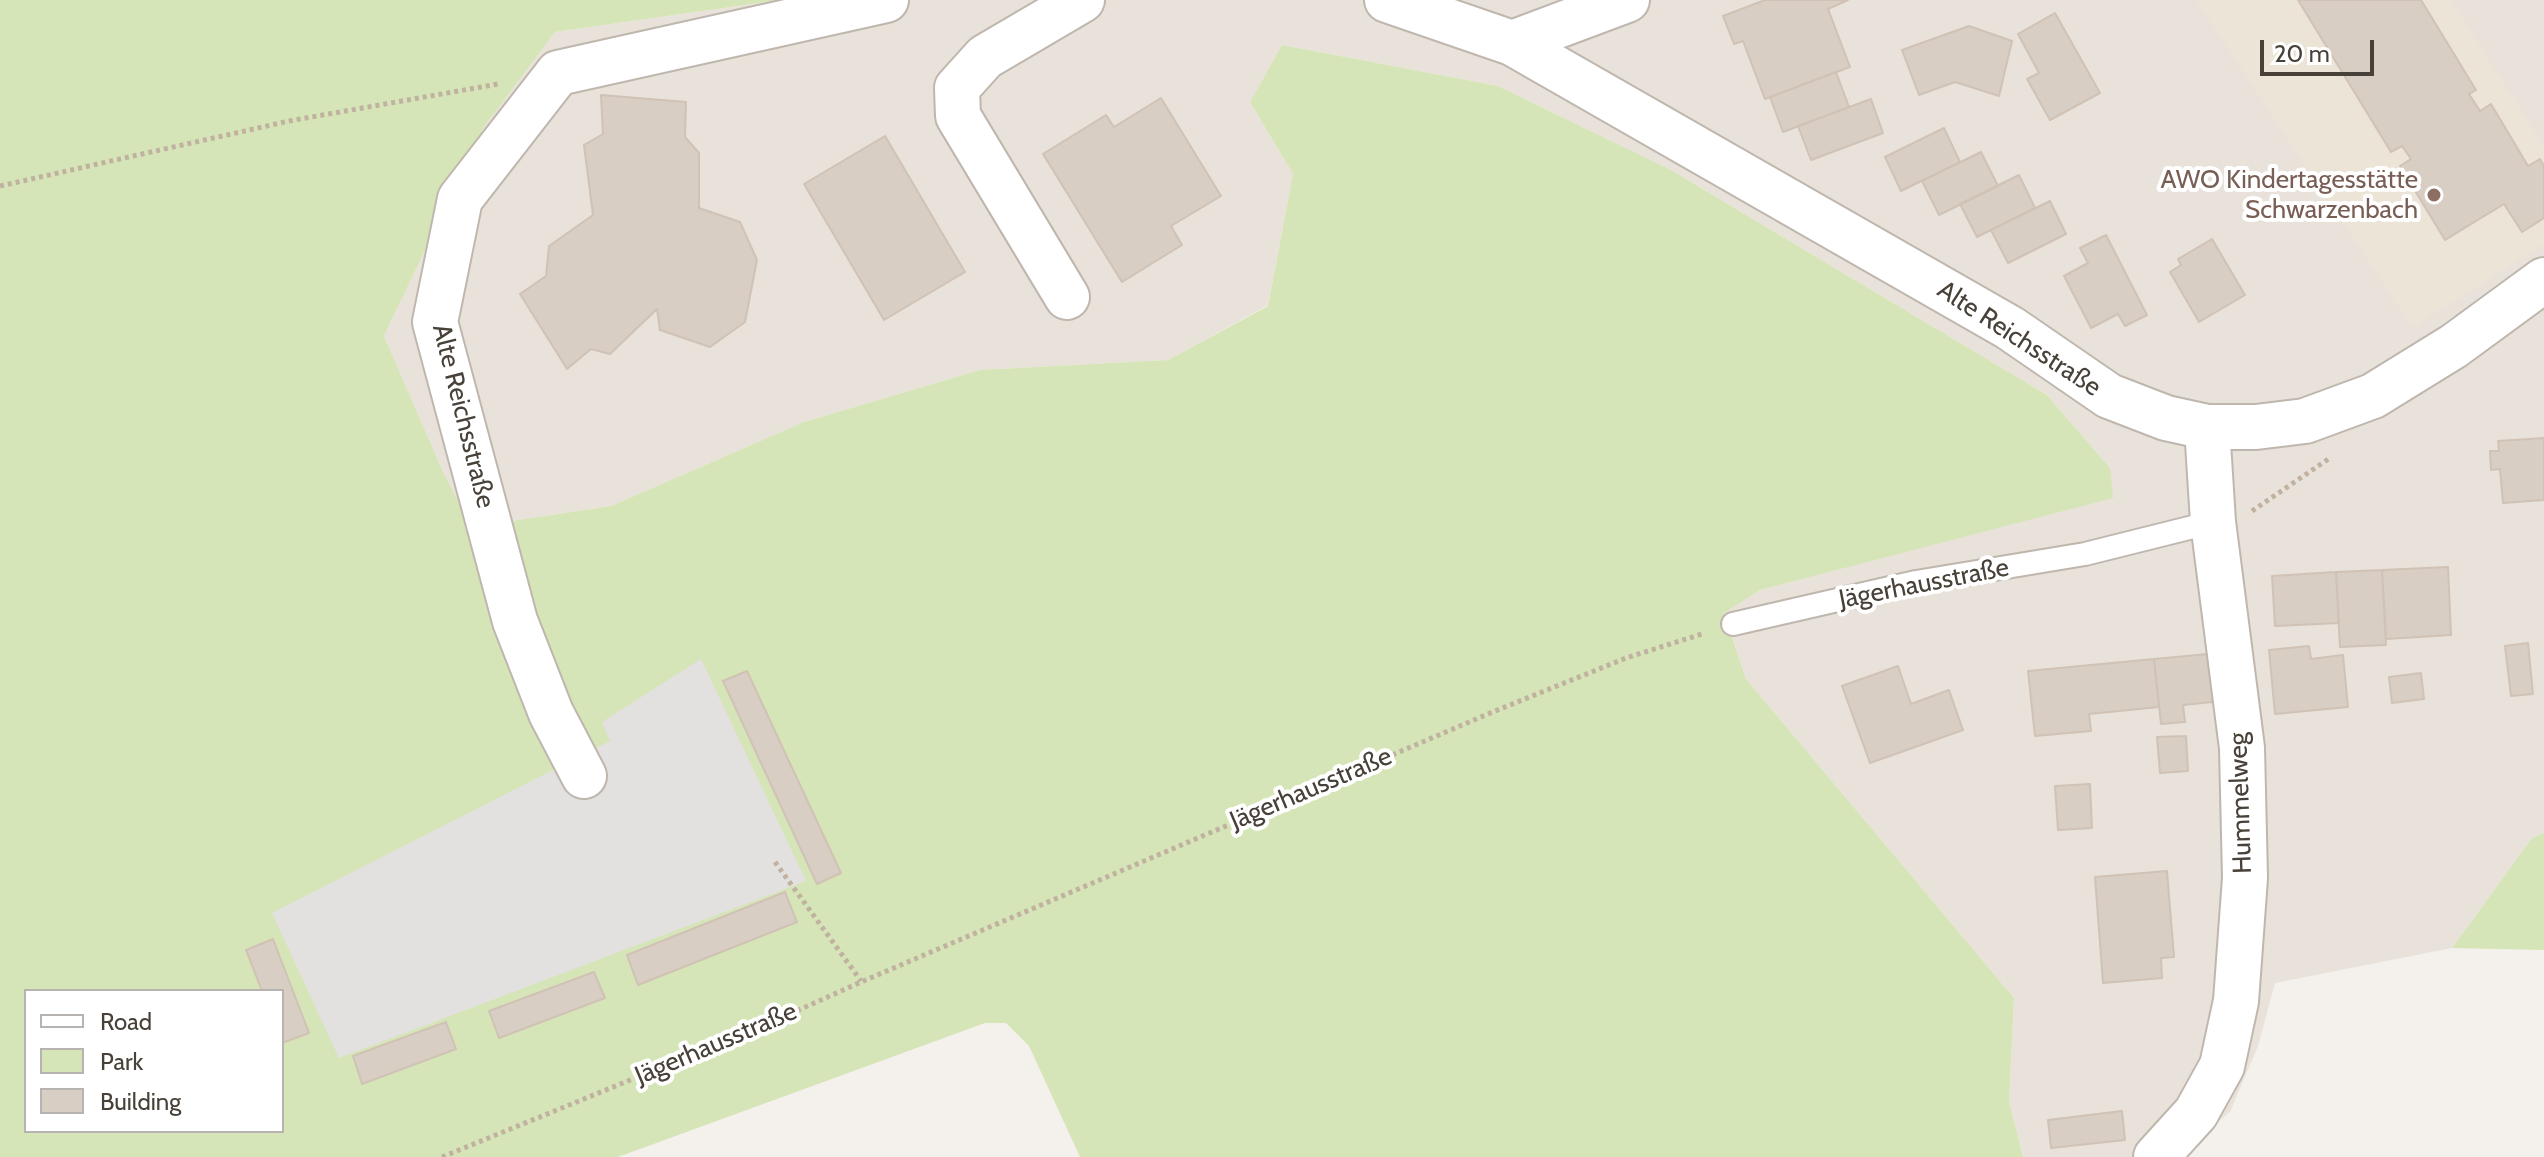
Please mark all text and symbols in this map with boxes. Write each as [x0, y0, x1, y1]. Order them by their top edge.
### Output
scale bar [2264, 24, 2378, 74]
text: 20 m [2274, 39, 2330, 68]
place label: AWO Kindertagesstätte Schwarzenbach [2161, 164, 2418, 226]
marker: AWO Kindertagesstätte Schwarzenbach [2425, 186, 2443, 204]
street label: Alte Reichsstraße [1931, 275, 2107, 403]
street label: Alte Reichsstraße [425, 321, 501, 511]
street label: Jägerhausstraße [1836, 552, 2012, 616]
street label: Hummelweg [2223, 732, 2259, 874]
street label: Jägerhausstraße [1226, 741, 1396, 837]
legend [24, 989, 284, 1133]
street label: Jägerhausstraße [631, 996, 801, 1092]
text: Road [100, 1007, 152, 1036]
text: Park [100, 1047, 143, 1076]
text: Building [100, 1087, 181, 1116]

